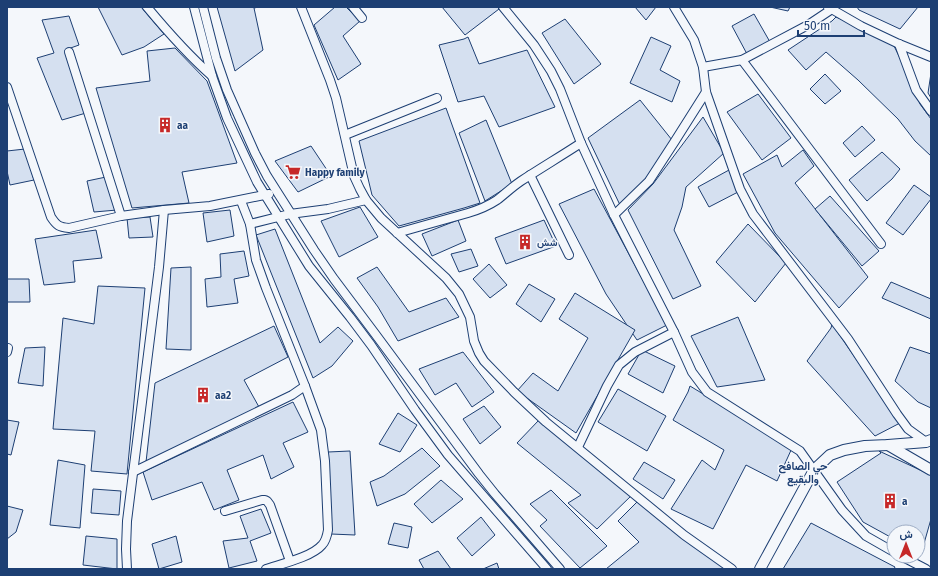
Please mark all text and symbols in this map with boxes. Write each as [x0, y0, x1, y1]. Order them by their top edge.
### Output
scale bar [798, 12, 864, 38]
text: 50 m [804, 19, 830, 33]
building icon: aa [156, 116, 174, 134]
place label: aa [177, 120, 188, 132]
supermarket icon: Happy family [284, 163, 302, 181]
place label: Happy family [305, 167, 365, 179]
building icon: شش [516, 233, 534, 251]
place label: شش [537, 237, 557, 249]
building icon: aa2 [194, 386, 212, 404]
place label: aa2 [215, 390, 231, 402]
district label: حي الصافح والبقيع [779, 460, 828, 487]
building icon: a [881, 492, 899, 510]
place label: a [902, 496, 908, 508]
north arrow [886, 524, 926, 564]
text: ش [899, 528, 913, 541]

